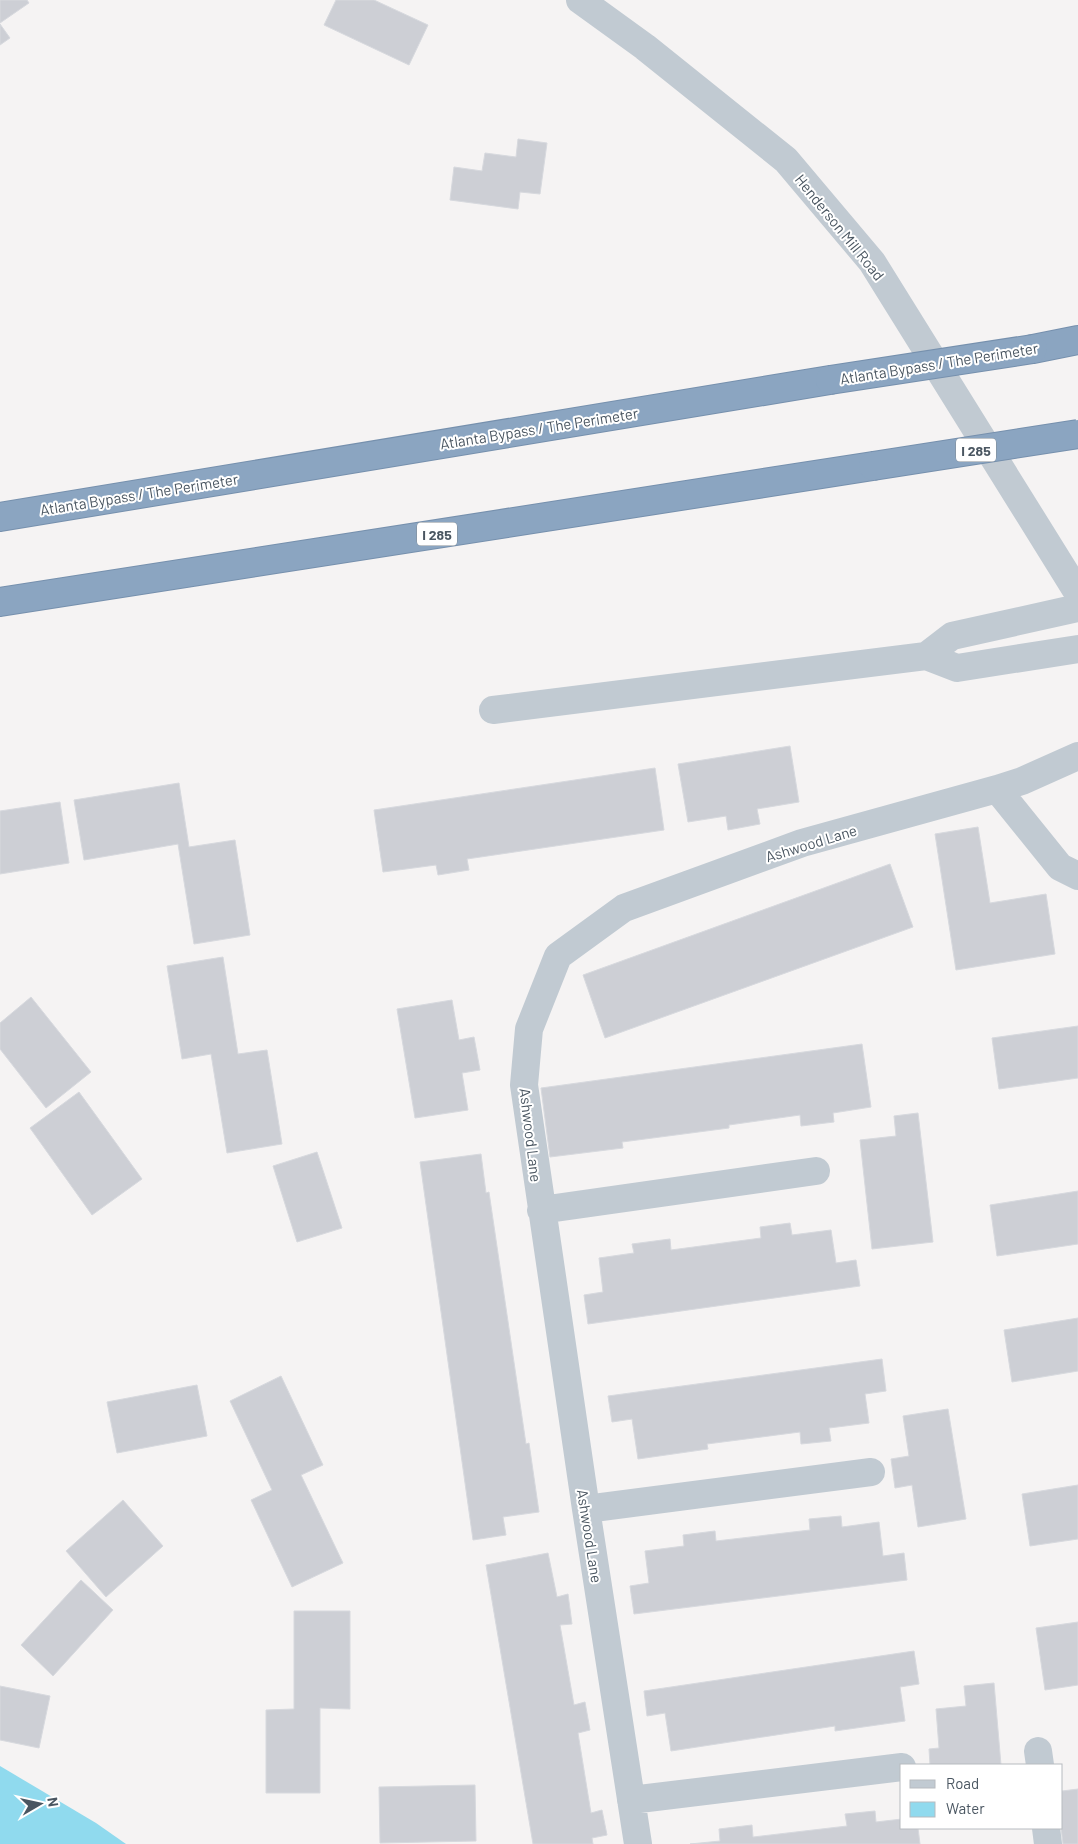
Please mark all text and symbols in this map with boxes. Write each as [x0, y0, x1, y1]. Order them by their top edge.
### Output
street label: Henderson Mill Road [792, 170, 888, 284]
street label: Atlanta Bypass / The Perimeter [839, 338, 1040, 388]
street label: Atlanta Bypass / The Perimeter [439, 403, 640, 453]
road number: I 285 [956, 438, 996, 462]
street label: Atlanta Bypass / The Perimeter [39, 469, 240, 519]
road number: I 285 [417, 522, 457, 546]
street label: Ashwood Lane [763, 821, 859, 865]
street label: Ashwood Lane [516, 1087, 546, 1183]
street label: Ashwood Lane [574, 1488, 606, 1584]
legend [900, 1764, 1063, 1829]
text: Road [946, 1774, 979, 1792]
north arrow [15, 1779, 65, 1829]
text: N [44, 1796, 62, 1808]
text: Water [946, 1799, 985, 1817]

